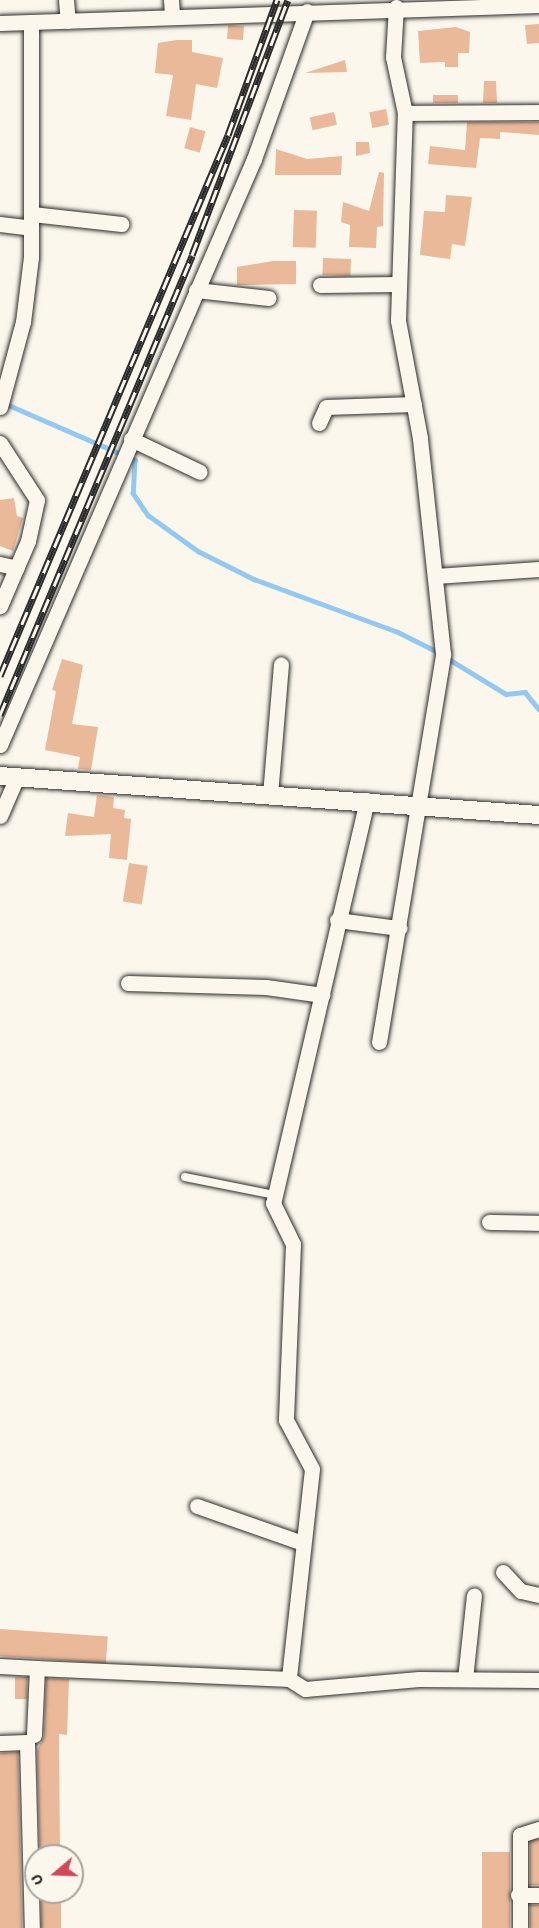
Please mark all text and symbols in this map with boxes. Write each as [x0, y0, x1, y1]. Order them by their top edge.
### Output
north arrow [24, 1844, 84, 1904]
text: U [28, 1872, 49, 1887]

